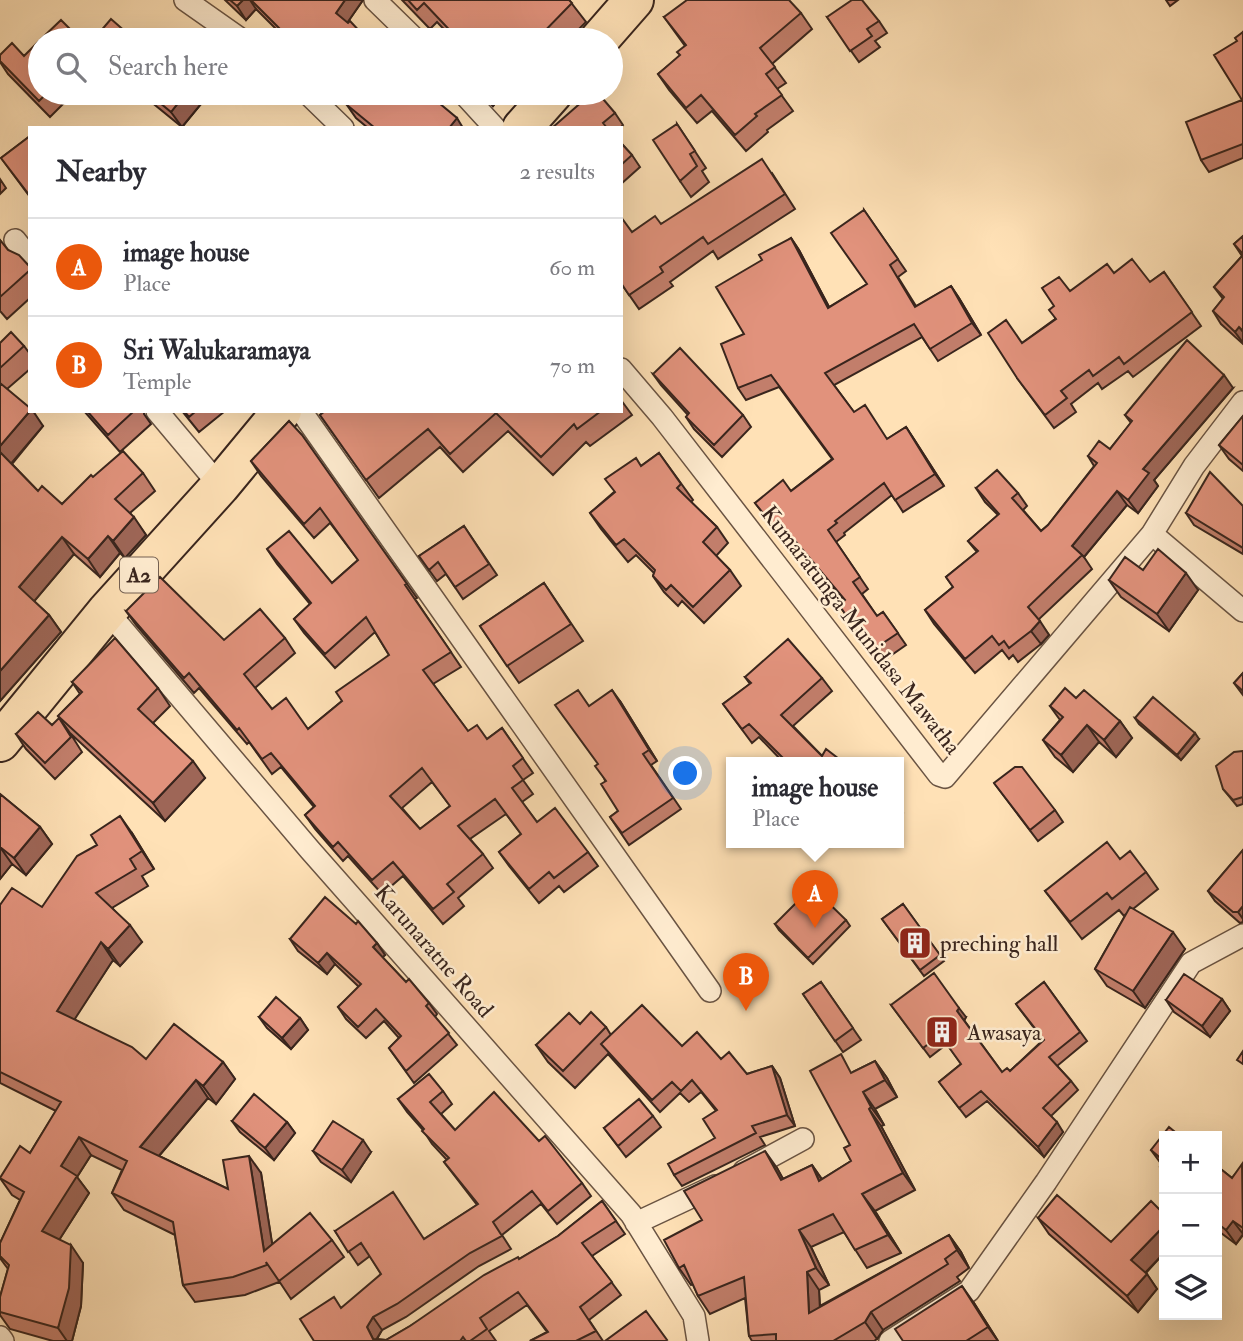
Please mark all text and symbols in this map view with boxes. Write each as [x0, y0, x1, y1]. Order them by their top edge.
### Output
search box [28, 28, 623, 105]
icon: search [52, 48, 90, 86]
text: Search here [108, 51, 228, 83]
text: Nearby [56, 153, 146, 190]
text: 2 results [520, 157, 595, 186]
text: image house [123, 237, 249, 269]
text: A [72, 253, 86, 282]
text: 60 m [549, 253, 595, 282]
text: Place [123, 269, 171, 298]
text: Sri Walukaramaya [123, 335, 310, 367]
text: B [71, 351, 87, 380]
text: 70 m [550, 351, 595, 380]
text: Temple [123, 367, 191, 396]
street label: Kumaratunga Munidasa Mawatha [755, 500, 968, 761]
road number: A2 [120, 558, 158, 592]
your location [668, 756, 702, 790]
popup [726, 757, 904, 848]
text: image house [752, 772, 878, 804]
text: Place [752, 804, 800, 833]
pin: A [792, 870, 838, 928]
street label: Karunaratne Road [368, 878, 500, 1024]
building icon: preching hall [896, 924, 934, 962]
place label: preching hall [939, 929, 1059, 959]
pin: B [723, 953, 769, 1011]
building icon: Awasaya [923, 1013, 961, 1051]
place label: Awasaya [966, 1018, 1042, 1047]
map controls [1159, 1131, 1222, 1320]
button: + [1159, 1131, 1222, 1194]
button: − [1159, 1194, 1222, 1257]
button: layers [1159, 1257, 1222, 1320]

